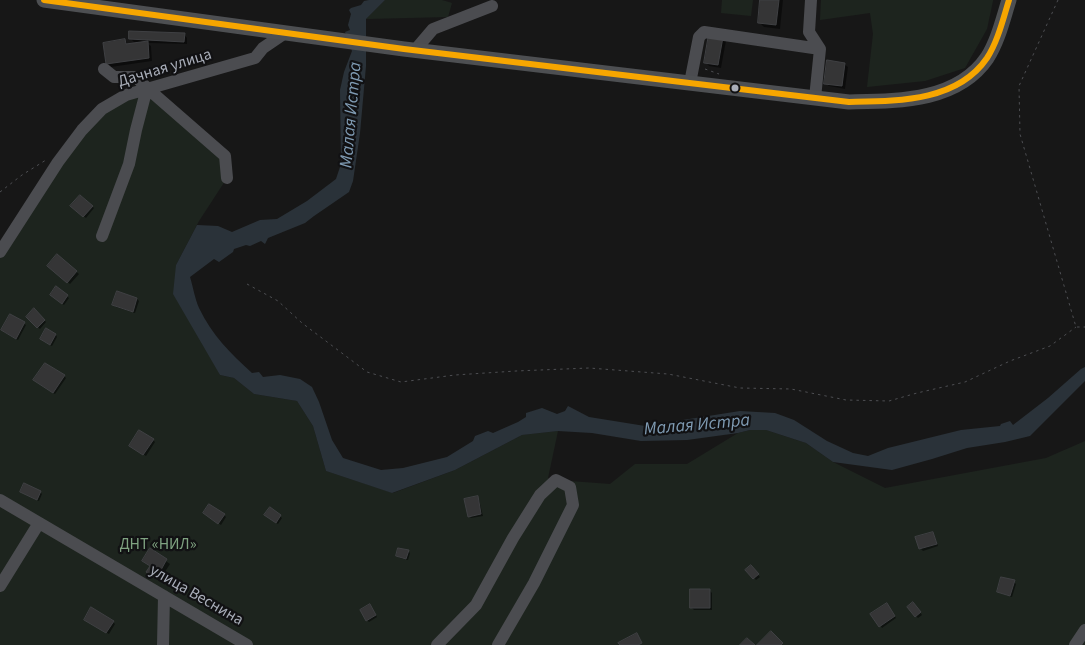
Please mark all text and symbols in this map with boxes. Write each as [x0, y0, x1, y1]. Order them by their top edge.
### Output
street label: Дачная улица [116, 46, 214, 92]
water label: Малая Истра [337, 61, 367, 169]
unlabelled marker [730, 83, 740, 93]
water label: Малая Истра [643, 411, 751, 441]
park label: ДНТ «НИЛ» [119, 535, 197, 555]
street label: улица Веснина [146, 561, 246, 631]

